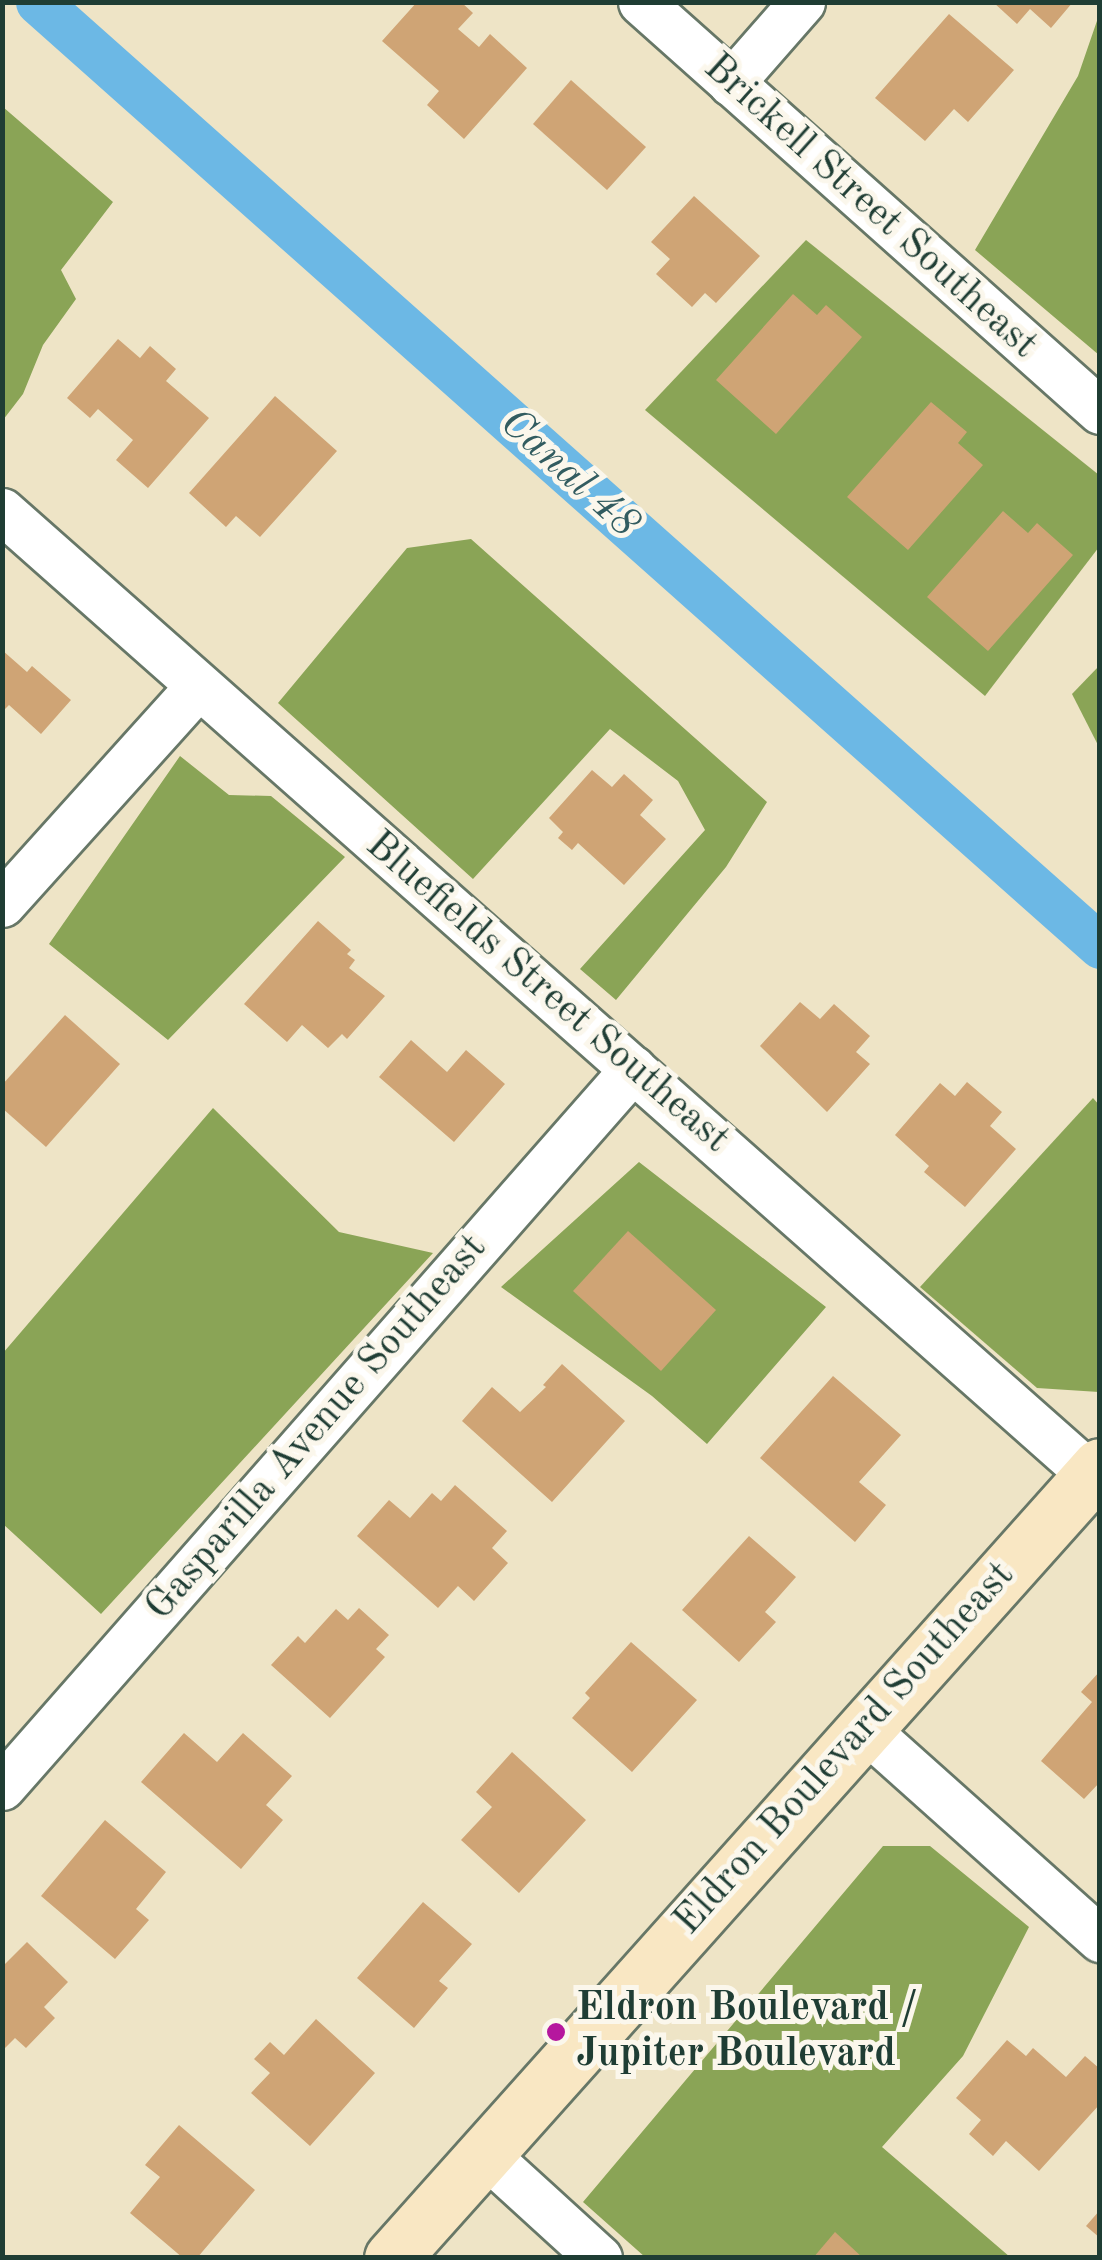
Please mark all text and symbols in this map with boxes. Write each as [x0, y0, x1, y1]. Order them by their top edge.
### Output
street label: Brickell Street Southeast [693, 44, 1047, 370]
water label: Canal 48 [489, 398, 649, 550]
street label: Bluefields Street Southeast [355, 822, 739, 1164]
street label: Gasparilla Avenue Southeast [136, 1225, 498, 1631]
street label: Eldron Boulevard Southeast [665, 1552, 1025, 1946]
place label: Eldron Boulevard / Jupiter Boulevard [576, 1985, 918, 2079]
marker: Eldron Boulevard / Jupiter Boulevard [545, 2021, 567, 2043]

